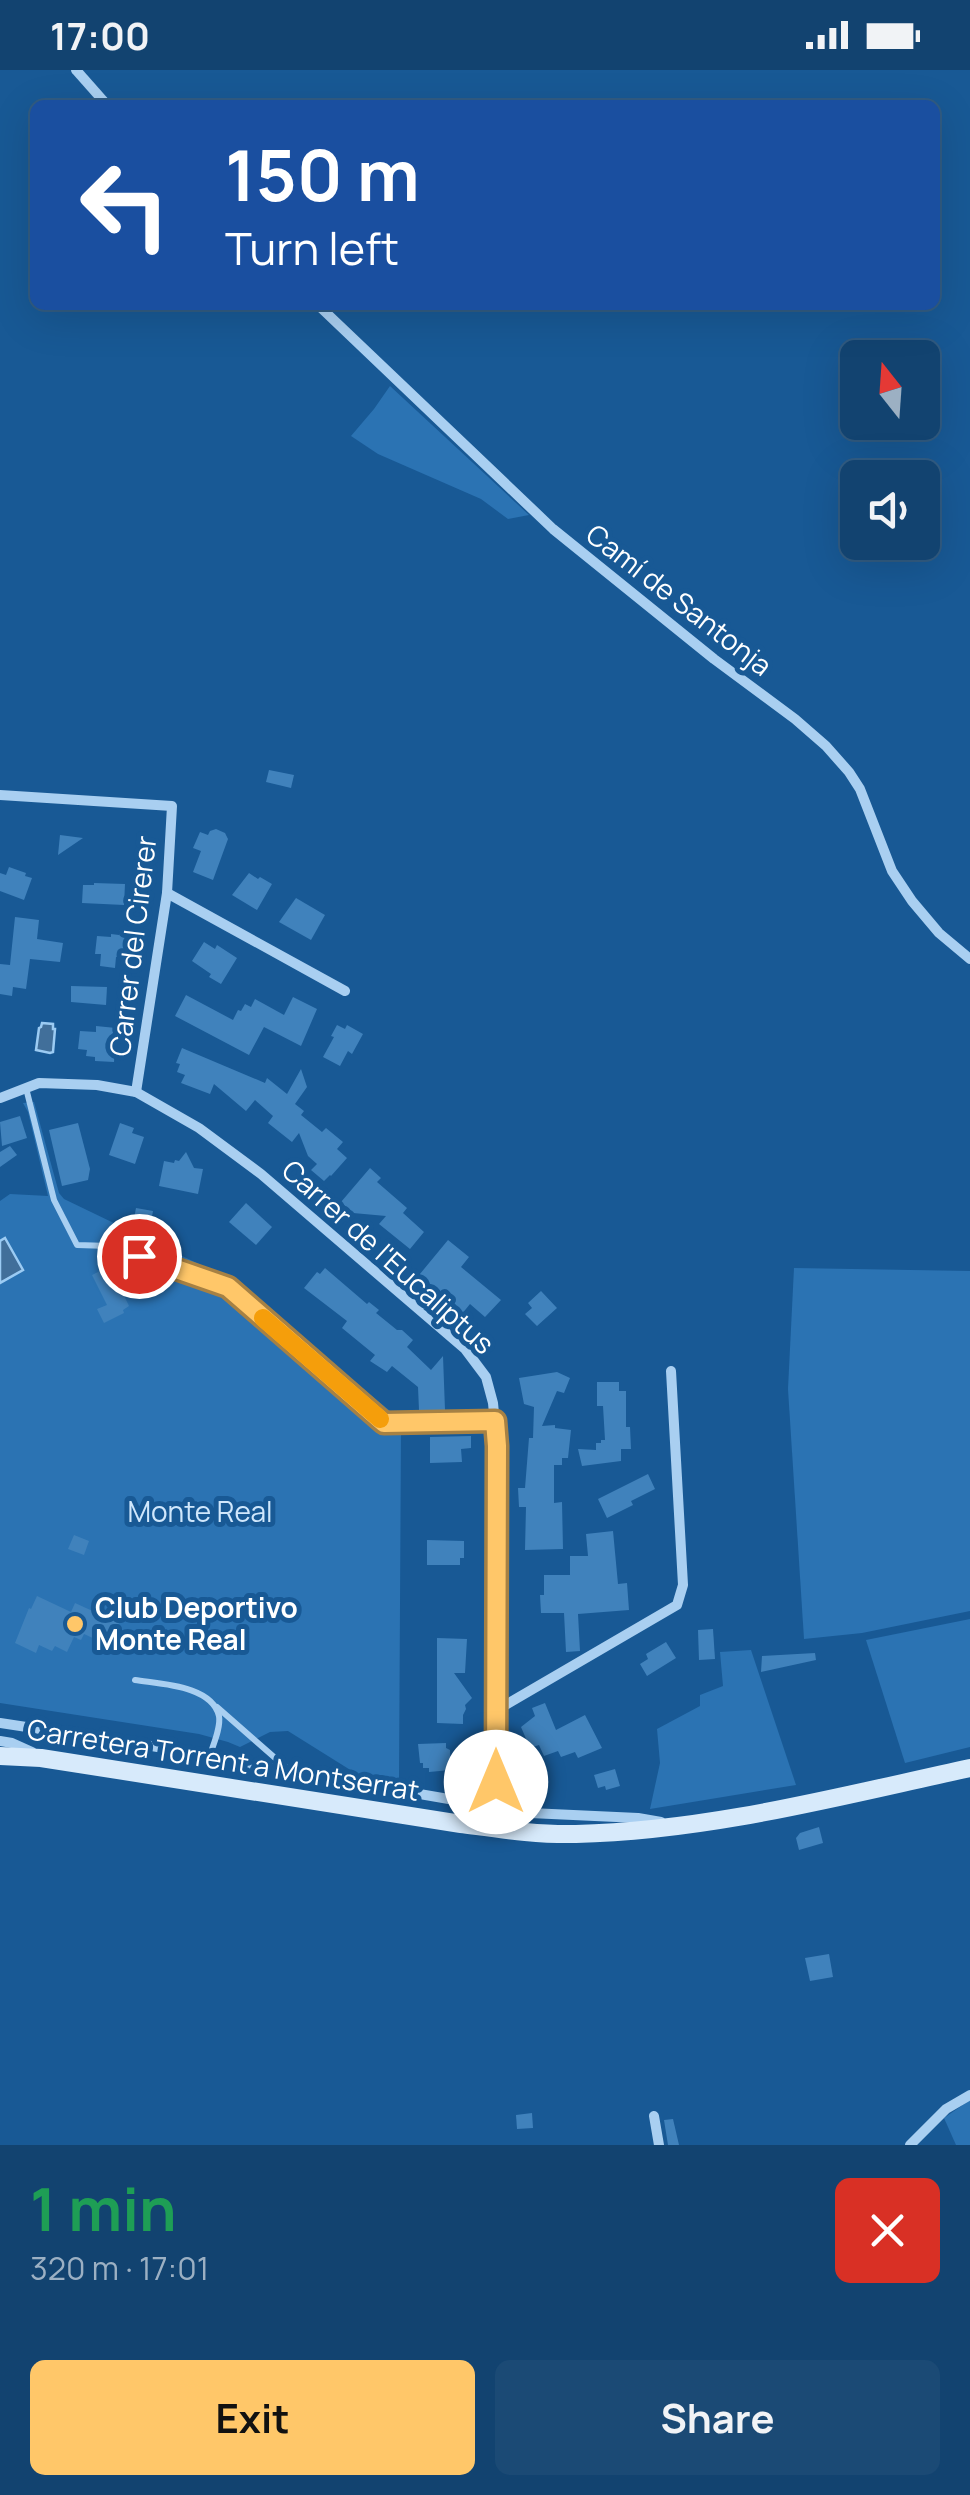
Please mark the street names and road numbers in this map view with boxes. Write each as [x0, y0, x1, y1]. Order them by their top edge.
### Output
street label: Camí de Santonja [579, 515, 780, 684]
street label: Carrer del Cirerer [100, 834, 164, 1058]
street label: Carrer de l'Eucaliptus [274, 1151, 503, 1362]
street label: Carretera Torrent a Montserrat [24, 1709, 422, 1809]

